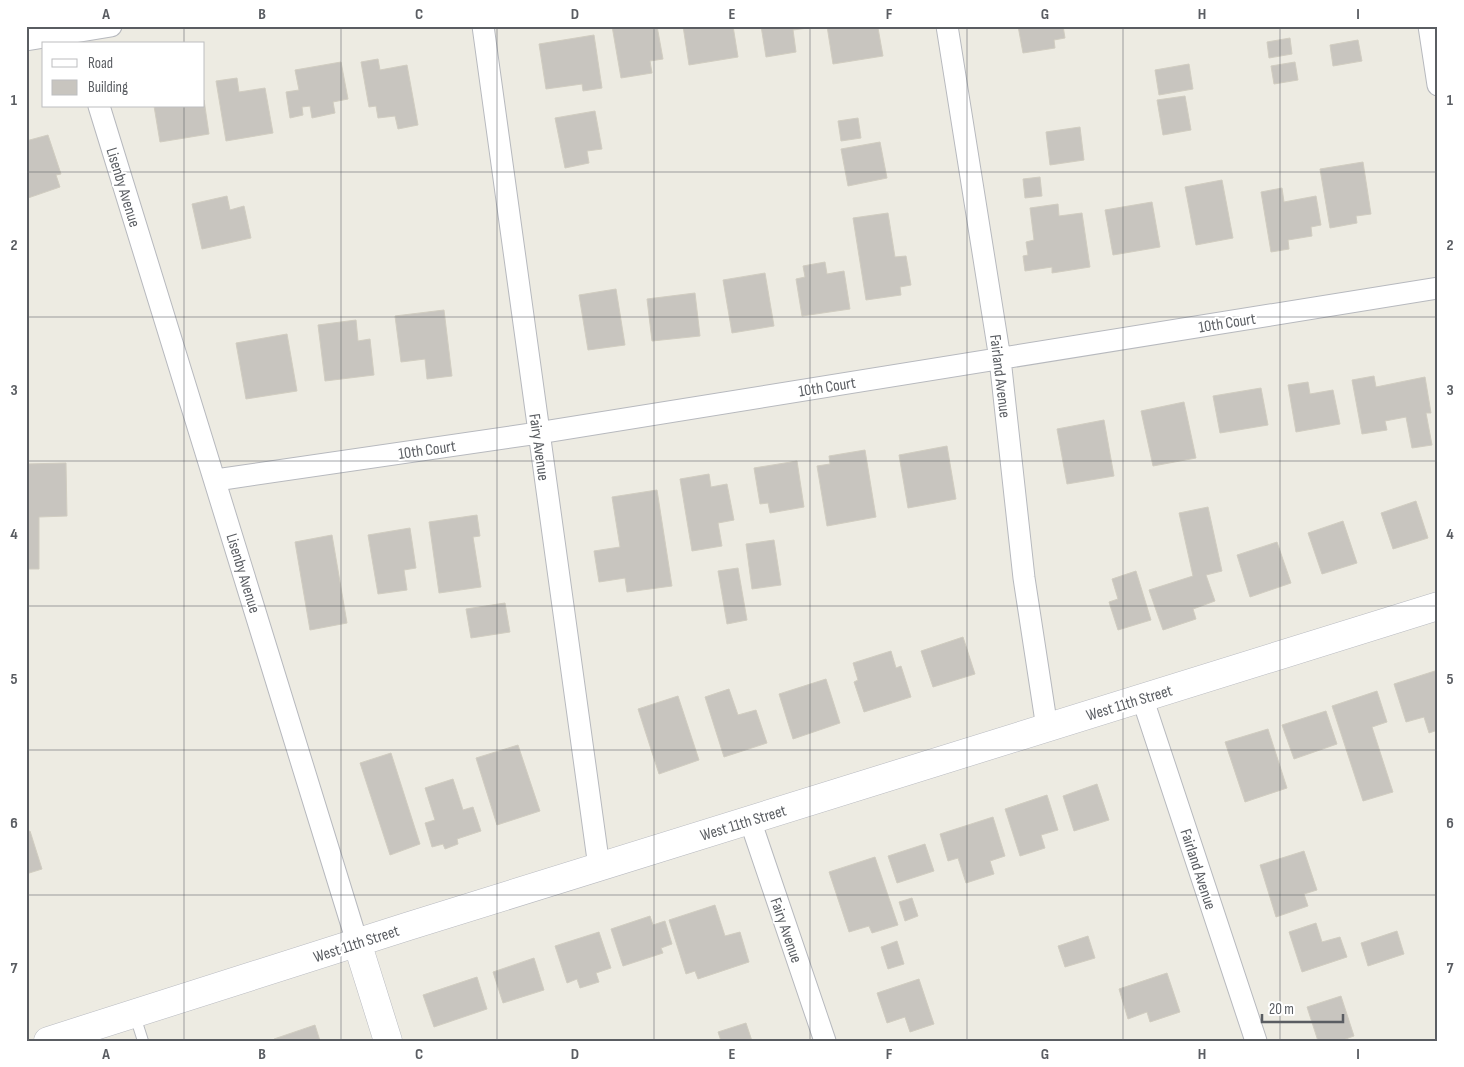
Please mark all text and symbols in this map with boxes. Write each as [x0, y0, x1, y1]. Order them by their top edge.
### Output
text: A [101, 5, 110, 24]
text: B [258, 5, 266, 24]
text: C [415, 5, 423, 24]
text: D [571, 5, 579, 24]
text: E [729, 5, 736, 24]
text: F [886, 5, 893, 24]
text: G [1041, 5, 1049, 24]
text: H [1198, 5, 1206, 24]
text: I [1356, 5, 1360, 24]
legend [42, 42, 205, 108]
text: Road [88, 54, 113, 73]
text: Building [88, 78, 128, 97]
text: 1 [11, 91, 18, 110]
text: 1 [1447, 91, 1454, 110]
street label: Lisenby Avenue [101, 145, 144, 230]
text: 2 [10, 236, 18, 255]
text: 2 [1446, 236, 1454, 255]
street label: 10th Court [1197, 310, 1257, 337]
street label: Fairland Avenue [985, 333, 1014, 419]
street label: 10th Court [797, 374, 857, 401]
text: 3 [10, 381, 18, 400]
text: 3 [1446, 381, 1454, 400]
street label: Fairy Avenue [524, 412, 553, 482]
street label: 10th Court [397, 437, 457, 464]
text: 4 [10, 525, 18, 544]
text: 4 [1446, 525, 1454, 544]
street label: Lisenby Avenue [221, 531, 264, 616]
text: 5 [10, 670, 18, 689]
text: 5 [1446, 670, 1454, 689]
street label: West 11th Street [1084, 681, 1175, 726]
street label: West 11th Street [698, 801, 789, 846]
text: 6 [10, 814, 18, 833]
text: 6 [1446, 814, 1454, 833]
street label: Fairland Avenue [1176, 827, 1220, 912]
street label: Fairy Avenue [766, 895, 806, 965]
street label: West 11th Street [311, 922, 402, 967]
text: 7 [11, 959, 18, 978]
text: 7 [1447, 959, 1454, 978]
scale bar [1262, 992, 1343, 1024]
text: 20 m [1269, 1000, 1294, 1019]
text: A [101, 1045, 110, 1064]
text: B [258, 1045, 266, 1064]
text: C [415, 1045, 423, 1064]
text: D [571, 1045, 579, 1064]
text: E [729, 1045, 736, 1064]
text: F [886, 1045, 893, 1064]
text: G [1041, 1045, 1049, 1064]
text: H [1198, 1045, 1206, 1064]
text: I [1356, 1045, 1360, 1064]

